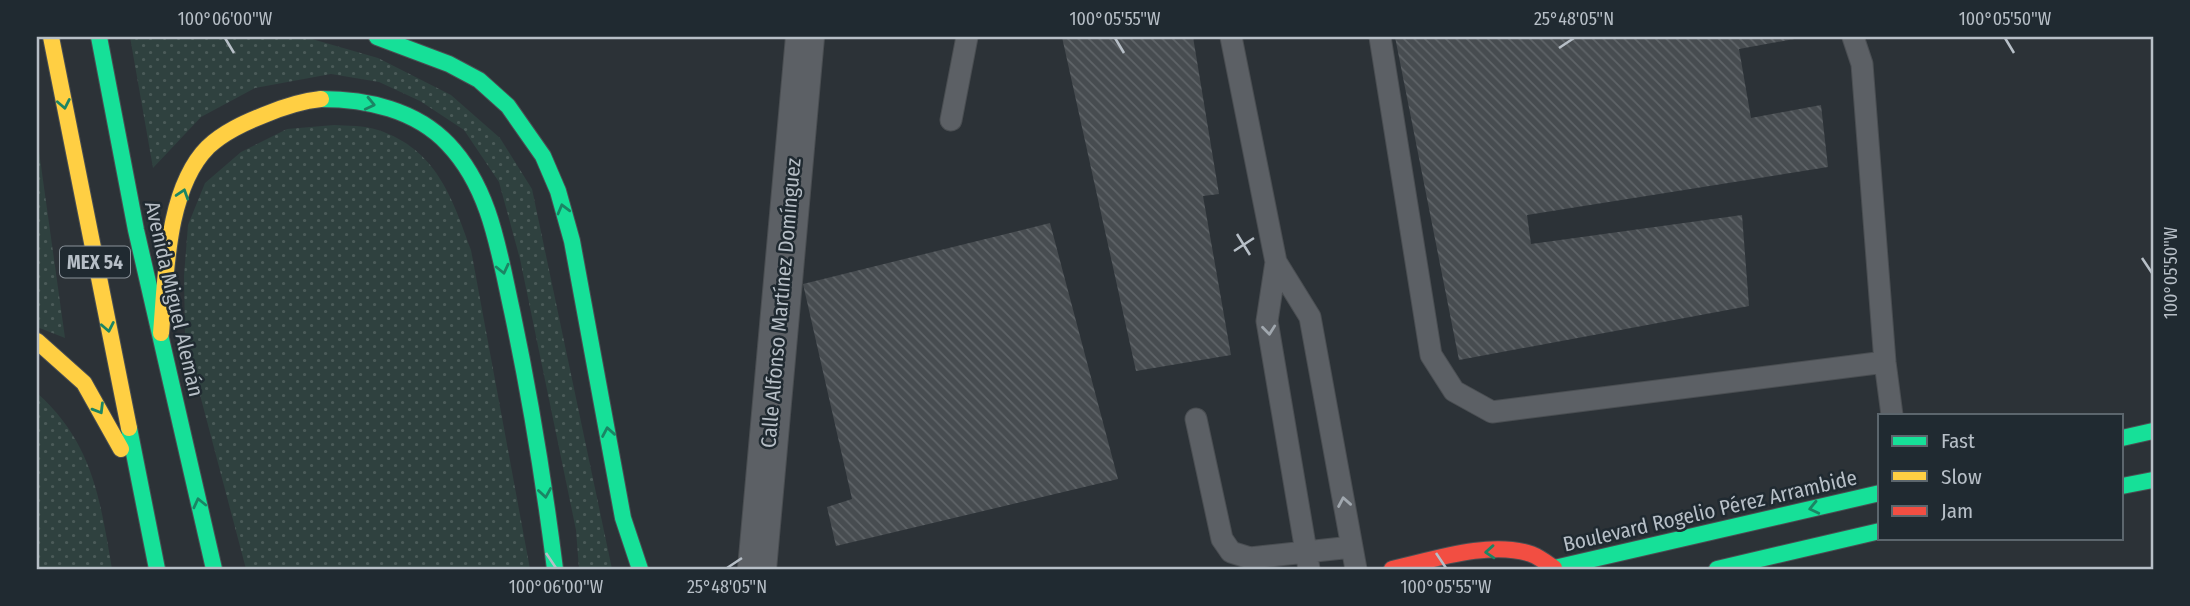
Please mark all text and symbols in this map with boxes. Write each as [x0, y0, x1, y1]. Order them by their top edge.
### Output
text: 100°06'00"W [178, 8, 273, 30]
text: 100°05'55"W [1069, 8, 1161, 30]
text: 25°48'05"N [1534, 8, 1614, 30]
text: 100°05'50"W [1959, 8, 2052, 30]
one-way arrow [364, 95, 376, 110]
one-way arrow [56, 98, 71, 110]
street label: Calle Alfonso Martínez Domínguez [755, 157, 807, 449]
one-way arrow [175, 188, 190, 200]
street label: Avenida Miguel Alemán [139, 199, 209, 399]
one-way arrow [556, 203, 571, 215]
text: 100°05'50"W [2160, 226, 2182, 319]
road number: MEX 54 [60, 246, 130, 278]
one-way arrow [495, 263, 509, 275]
one-way arrow [100, 321, 115, 333]
one-way arrow [1261, 325, 1276, 336]
one-way arrow [91, 401, 104, 414]
legend [1878, 414, 2124, 540]
one-way arrow [601, 426, 616, 438]
text: Fast [1941, 428, 1975, 454]
street label: Boulevard Rogelio Pérez Arrambide [1560, 464, 1860, 558]
text: Slow [1941, 464, 1982, 490]
one-way arrow [537, 487, 552, 499]
one-way arrow [1337, 496, 1352, 508]
one-way arrow [192, 497, 207, 509]
text: Jam [1941, 498, 1973, 524]
one-way arrow [1808, 500, 1820, 514]
one-way arrow [1484, 544, 1495, 559]
text: 100°06'00"W [509, 576, 604, 598]
text: 25°48'05"N [687, 576, 767, 598]
text: 100°05'55"W [1400, 576, 1492, 598]

